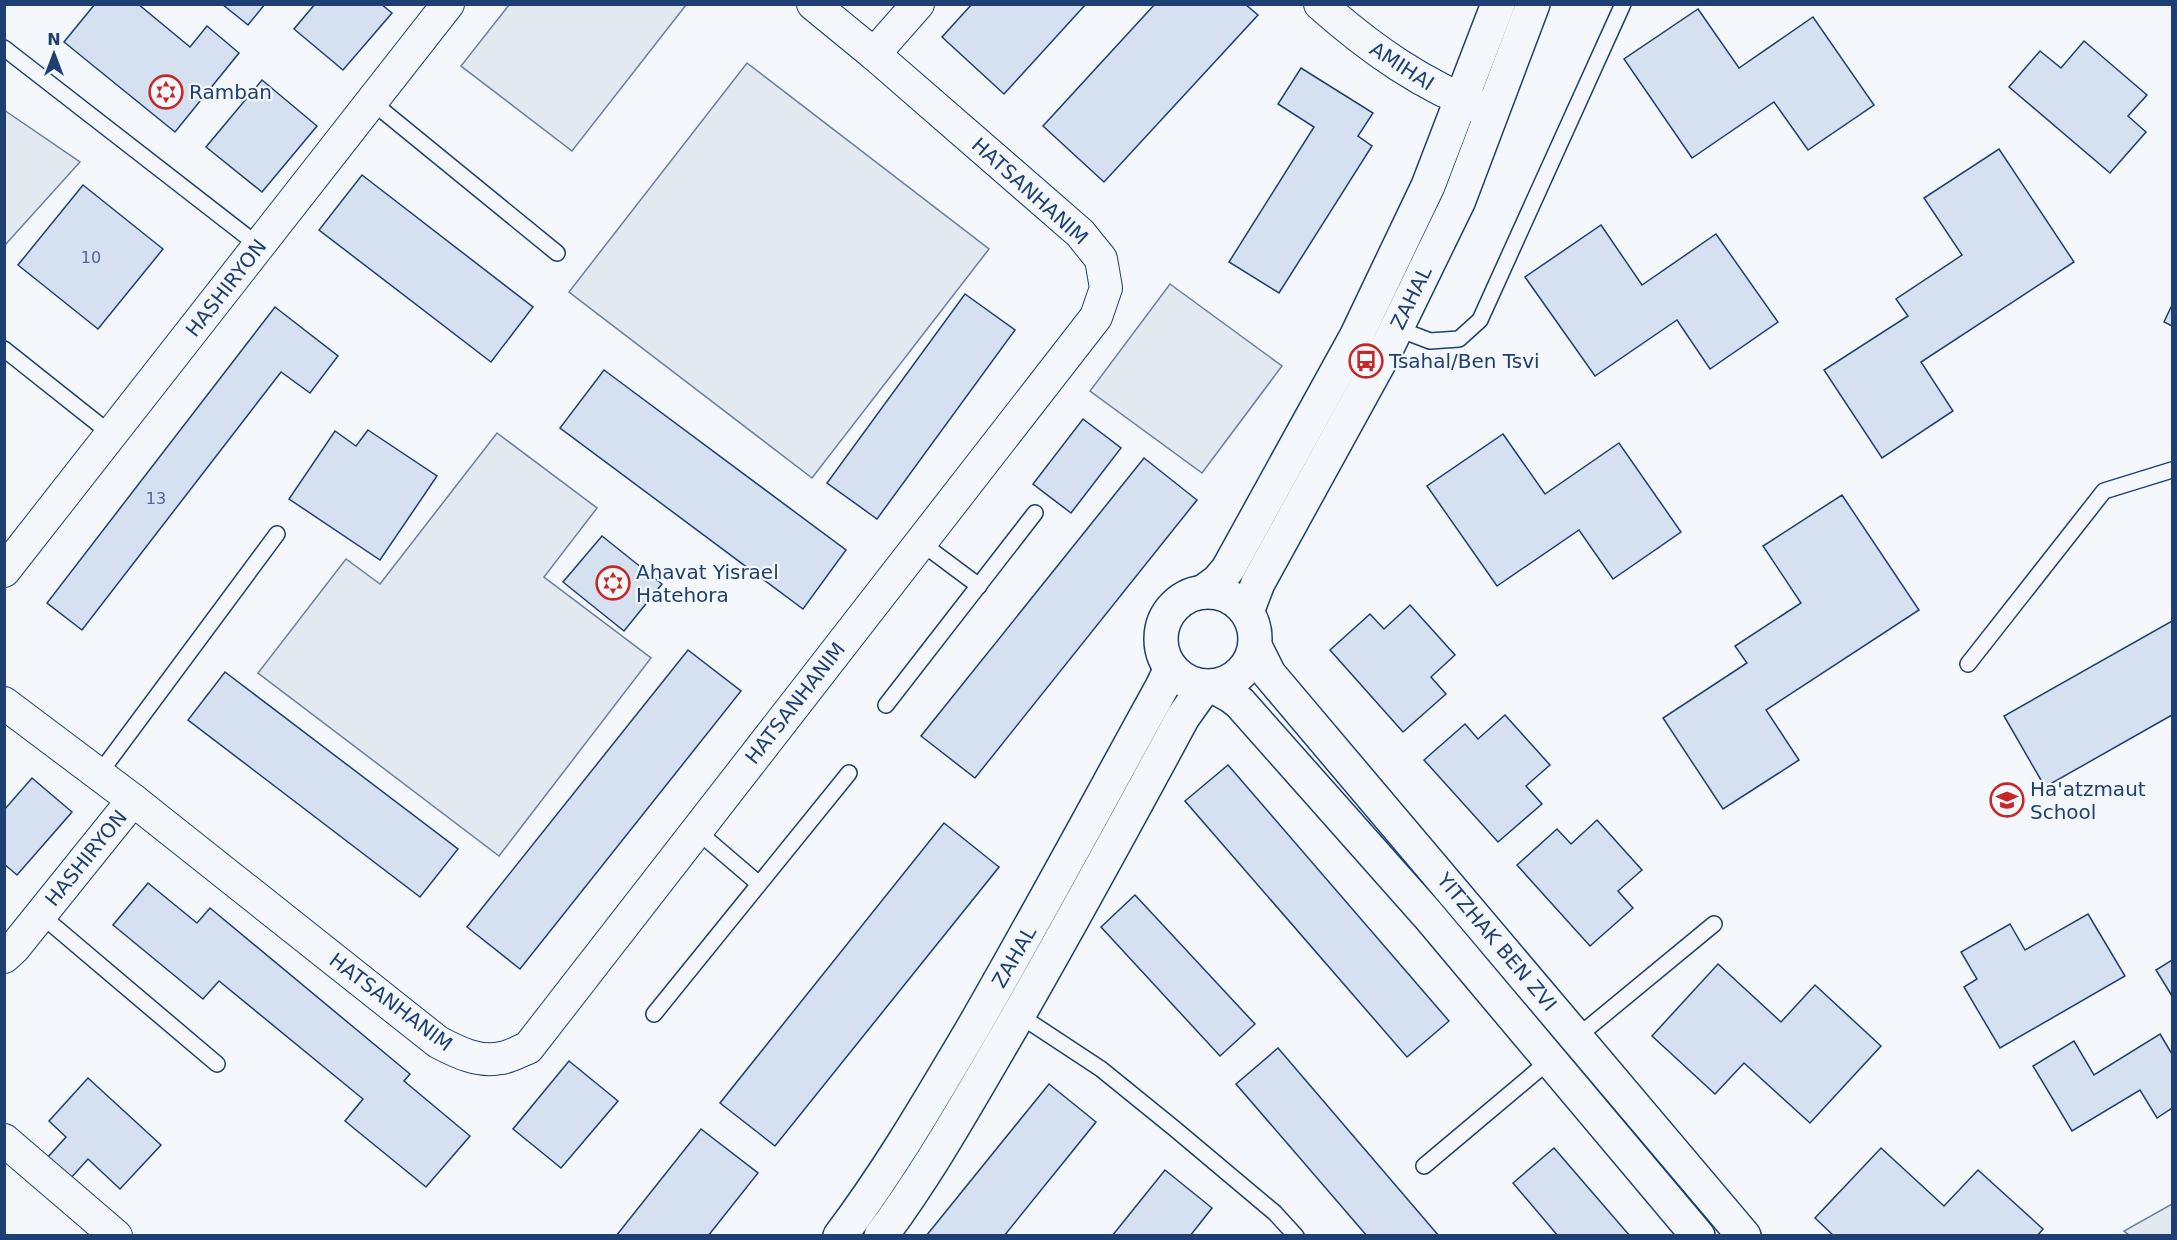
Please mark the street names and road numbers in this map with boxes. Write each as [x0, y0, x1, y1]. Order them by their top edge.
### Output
street label: AMIHAI [1365, 36, 1439, 96]
street label: HATSANHANIM [967, 133, 1093, 249]
street label: HASHIRYON [181, 235, 271, 341]
street label: ZAHAL [1385, 262, 1437, 333]
street label: HATSANHANIM [740, 637, 850, 769]
street label: HASHIRYON [40, 805, 132, 911]
street label: YITZHAK BEN ZVI [1432, 867, 1562, 1016]
street label: ZAHAL [987, 921, 1042, 992]
street label: HATSANHANIM [325, 948, 457, 1056]

